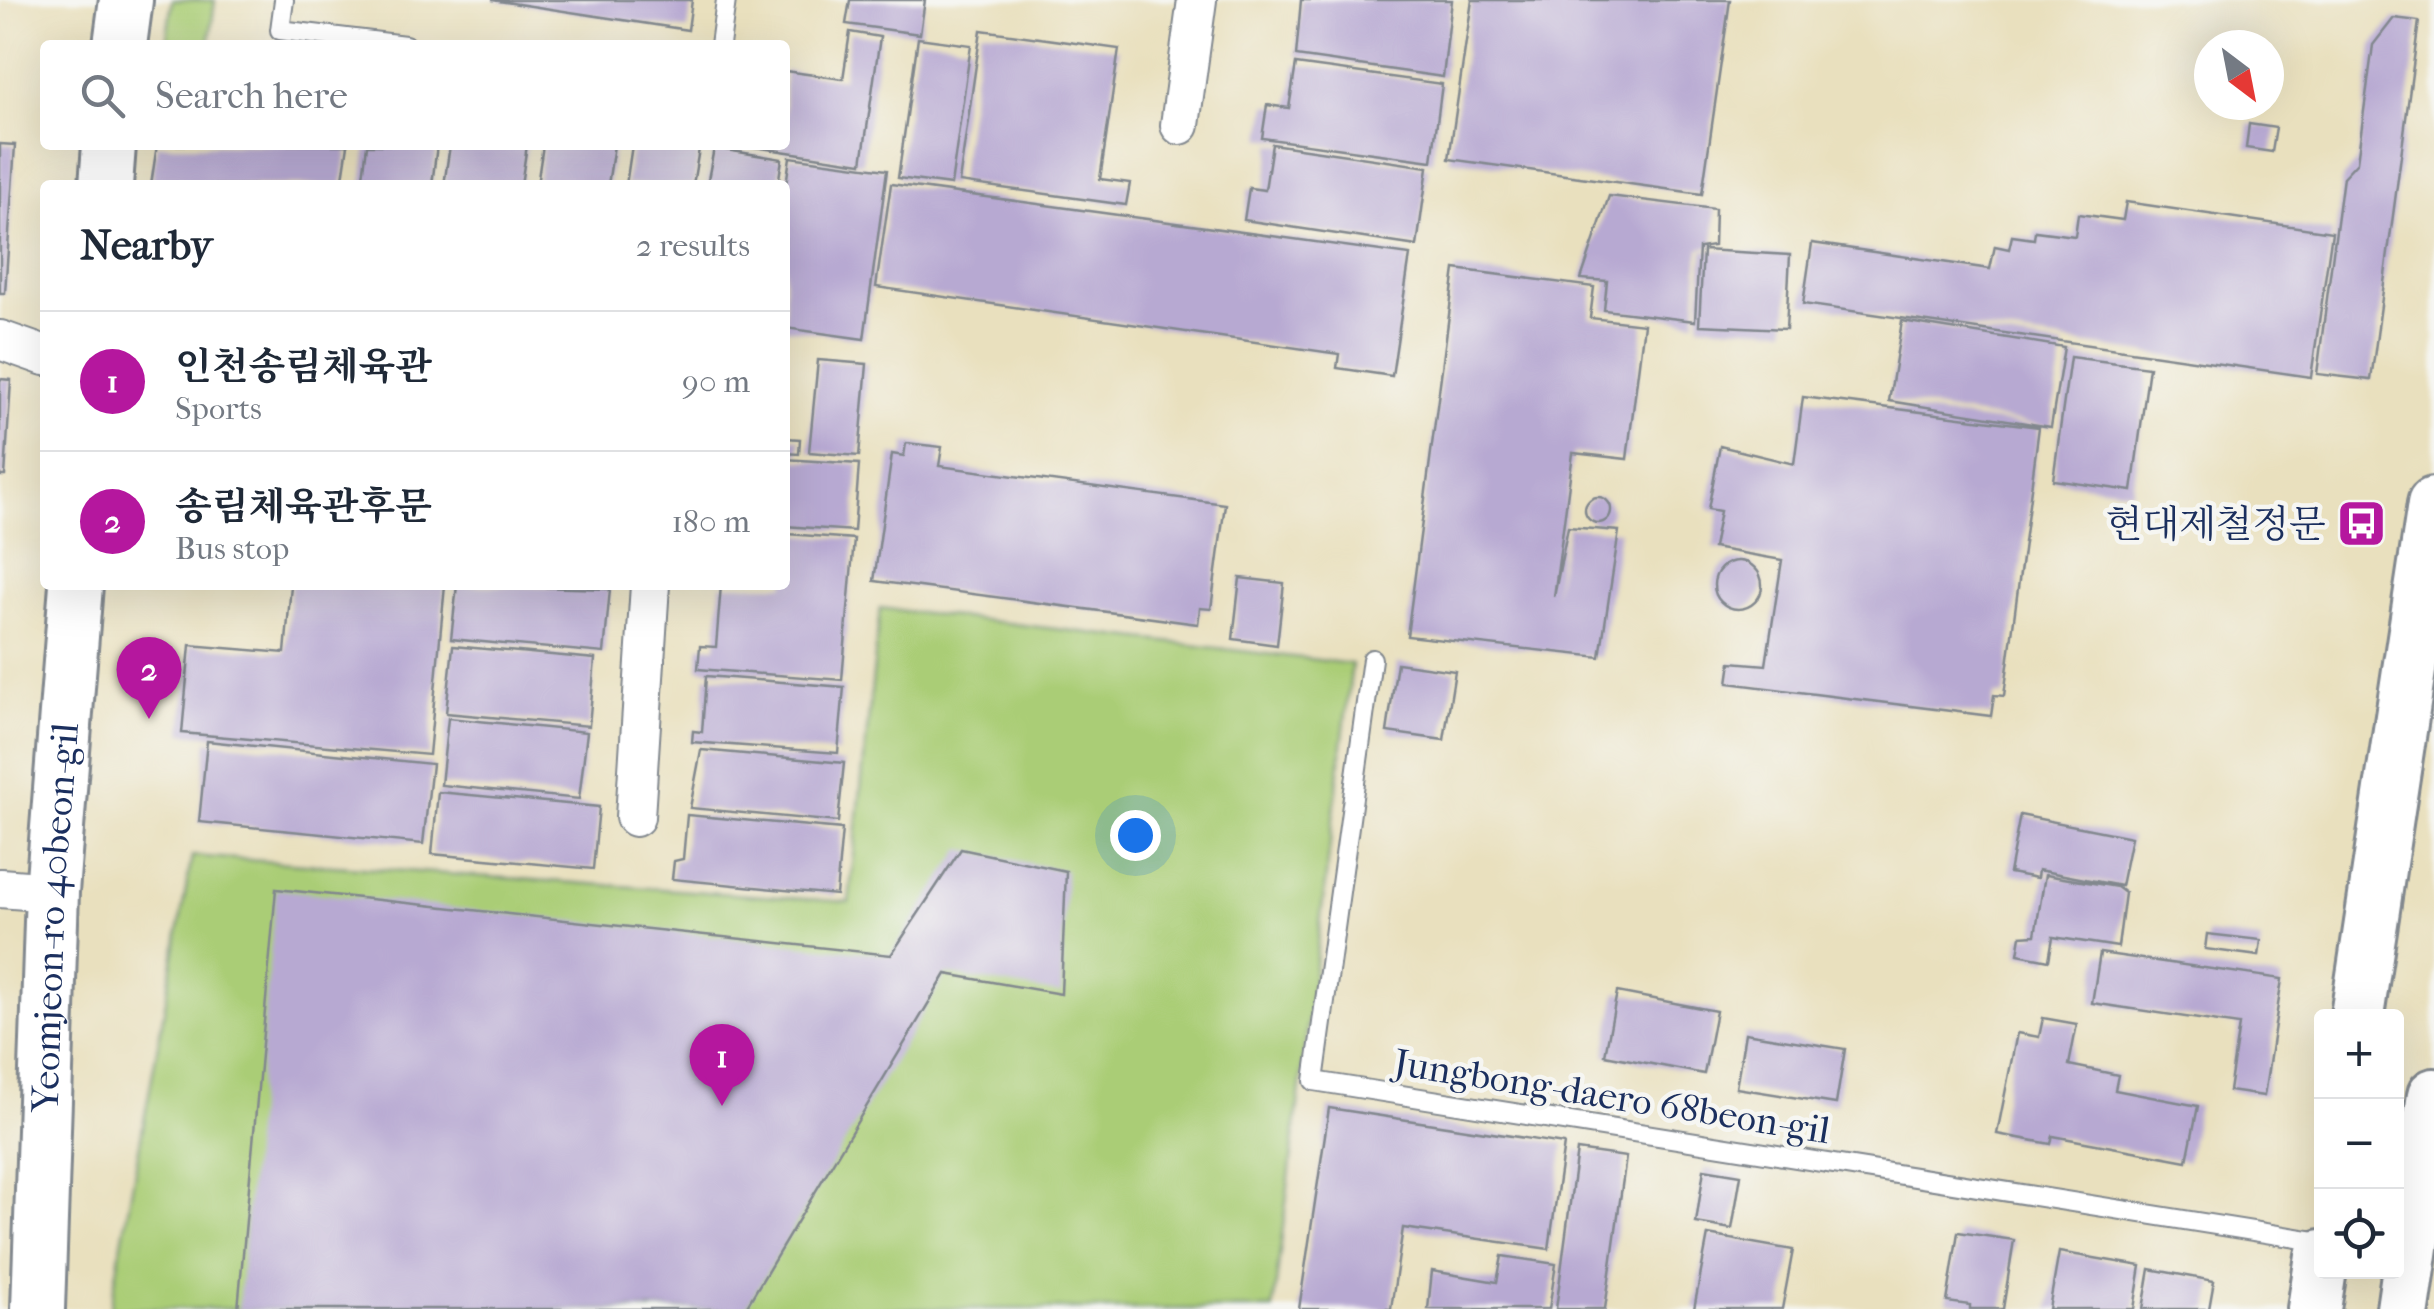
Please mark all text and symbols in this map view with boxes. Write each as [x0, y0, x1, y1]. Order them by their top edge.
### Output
north arrow [2194, 30, 2284, 120]
search box [40, 40, 790, 150]
icon: search [75, 68, 130, 123]
text: Search here [155, 73, 348, 118]
text: Nearby [80, 221, 212, 270]
text: 2 results [636, 227, 750, 264]
text: 인천송림체육관 [175, 344, 432, 389]
text: 1 [107, 363, 118, 400]
text: 90 m [682, 363, 750, 400]
text: Sports [175, 390, 262, 427]
text: 송림체육관후문 [175, 484, 432, 529]
bus stop icon: 현대제철정문 [2335, 498, 2387, 550]
place label: 현대제철정문 [2106, 502, 2326, 547]
text: 2 [104, 503, 121, 540]
text: 180 m [671, 503, 750, 540]
text: Bus stop [175, 530, 289, 567]
pin: 2 [116, 636, 182, 719]
street label: Yeomjeon-ro 40beon-gil [23, 721, 88, 1114]
your location [1110, 810, 1161, 861]
map controls [2314, 1009, 2404, 1279]
button: + [2314, 1009, 2404, 1099]
pin: 1 [690, 1024, 754, 1106]
street label: Jungbong-daero 68beon-gil [1388, 1039, 1833, 1153]
button: − [2314, 1099, 2404, 1189]
button: locate [2314, 1189, 2404, 1279]

